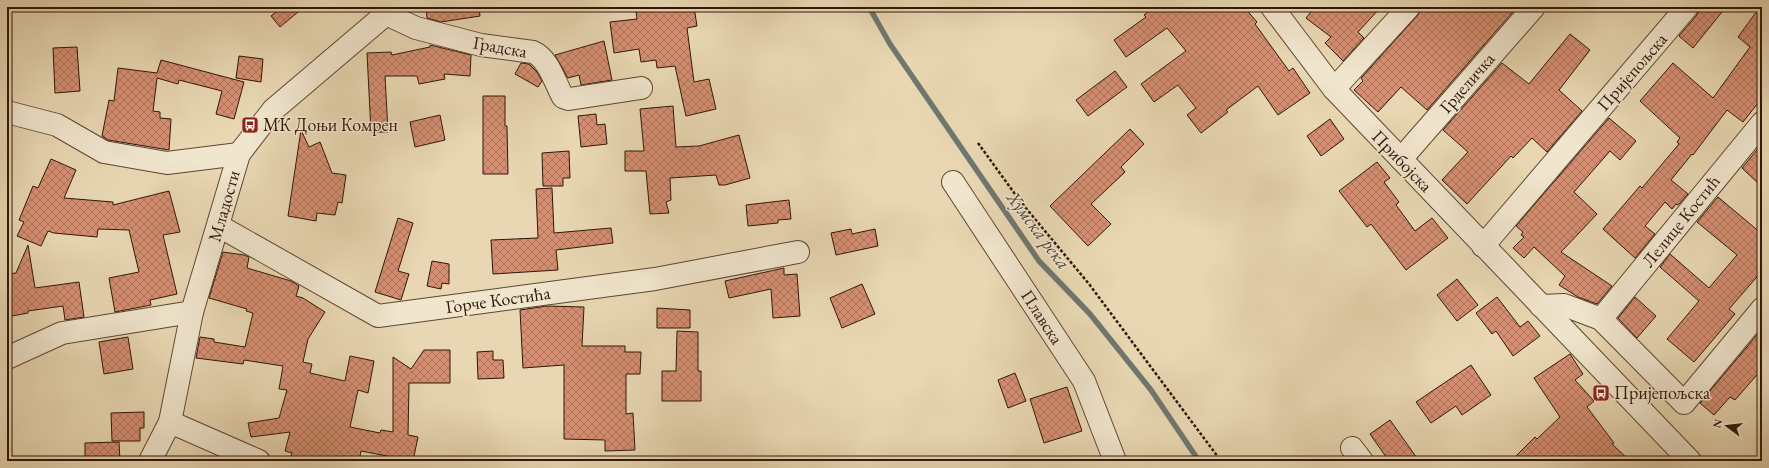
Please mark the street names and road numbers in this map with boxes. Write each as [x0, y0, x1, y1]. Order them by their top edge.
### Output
street label: Пријепољска [1591, 27, 1672, 115]
street label: Градска [471, 30, 530, 63]
street label: Грделичка [1434, 47, 1500, 118]
street label: Прибојска [1367, 125, 1438, 197]
street label: Младости [202, 167, 245, 244]
street label: Лелице Костић [1636, 170, 1725, 271]
street label: Горче Костића [444, 281, 553, 318]
street label: Плавска [1016, 285, 1069, 349]

